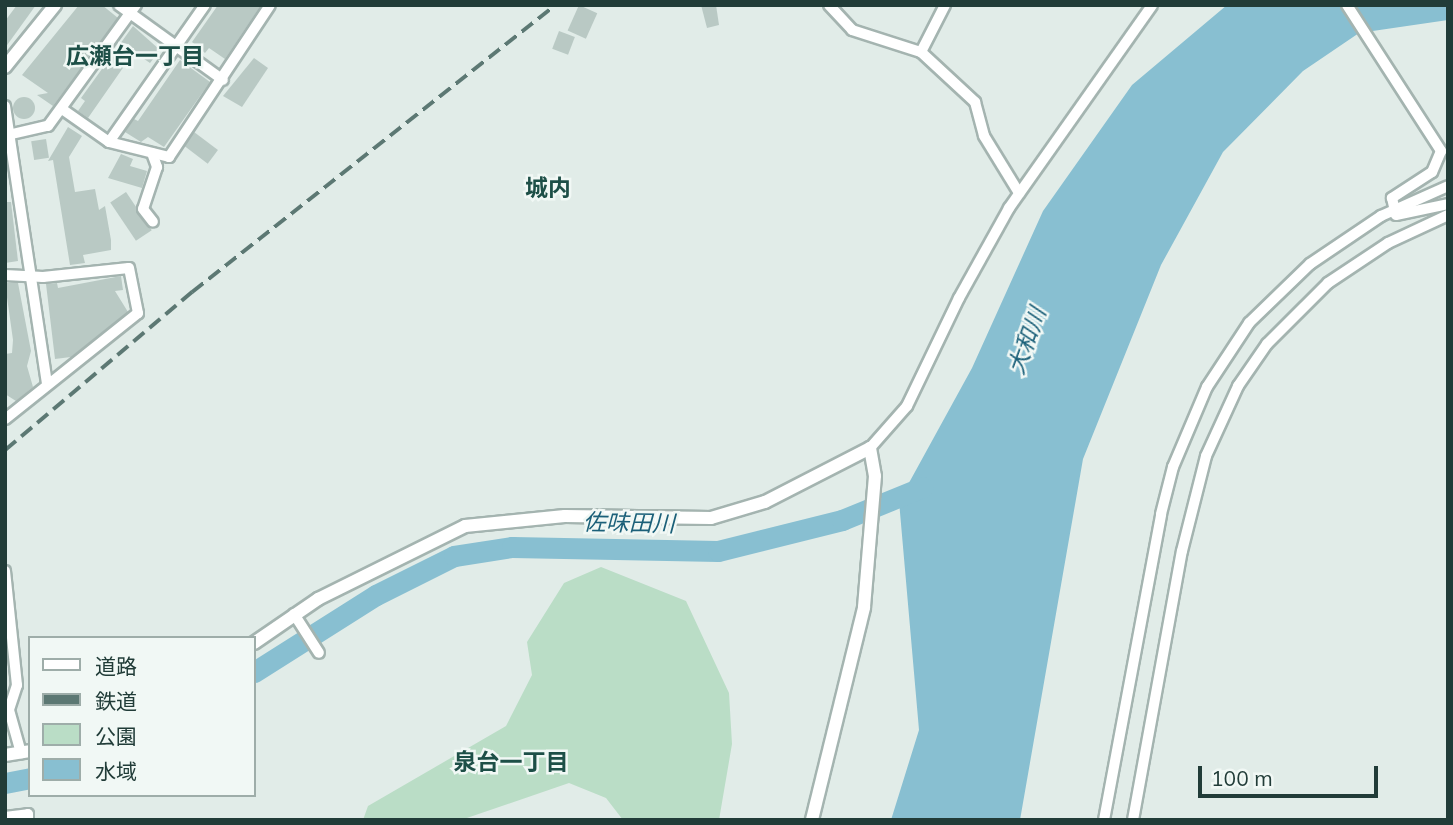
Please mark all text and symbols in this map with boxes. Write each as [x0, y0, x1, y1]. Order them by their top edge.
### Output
district label: 広瀬台一丁目 [66, 42, 204, 70]
district label: 城内 [525, 174, 571, 202]
water label: 大和川 [1002, 304, 1052, 378]
water label: 佐味田川 [583, 508, 675, 538]
legend [28, 636, 256, 797]
text: 道路 [95, 653, 137, 679]
text: 鉄道 [95, 688, 137, 714]
text: 公園 [95, 723, 137, 749]
district label: 泉台一丁目 [454, 748, 568, 776]
scale bar [1201, 752, 1381, 796]
text: 水域 [95, 758, 137, 784]
text: 100 m [1211, 765, 1273, 791]

